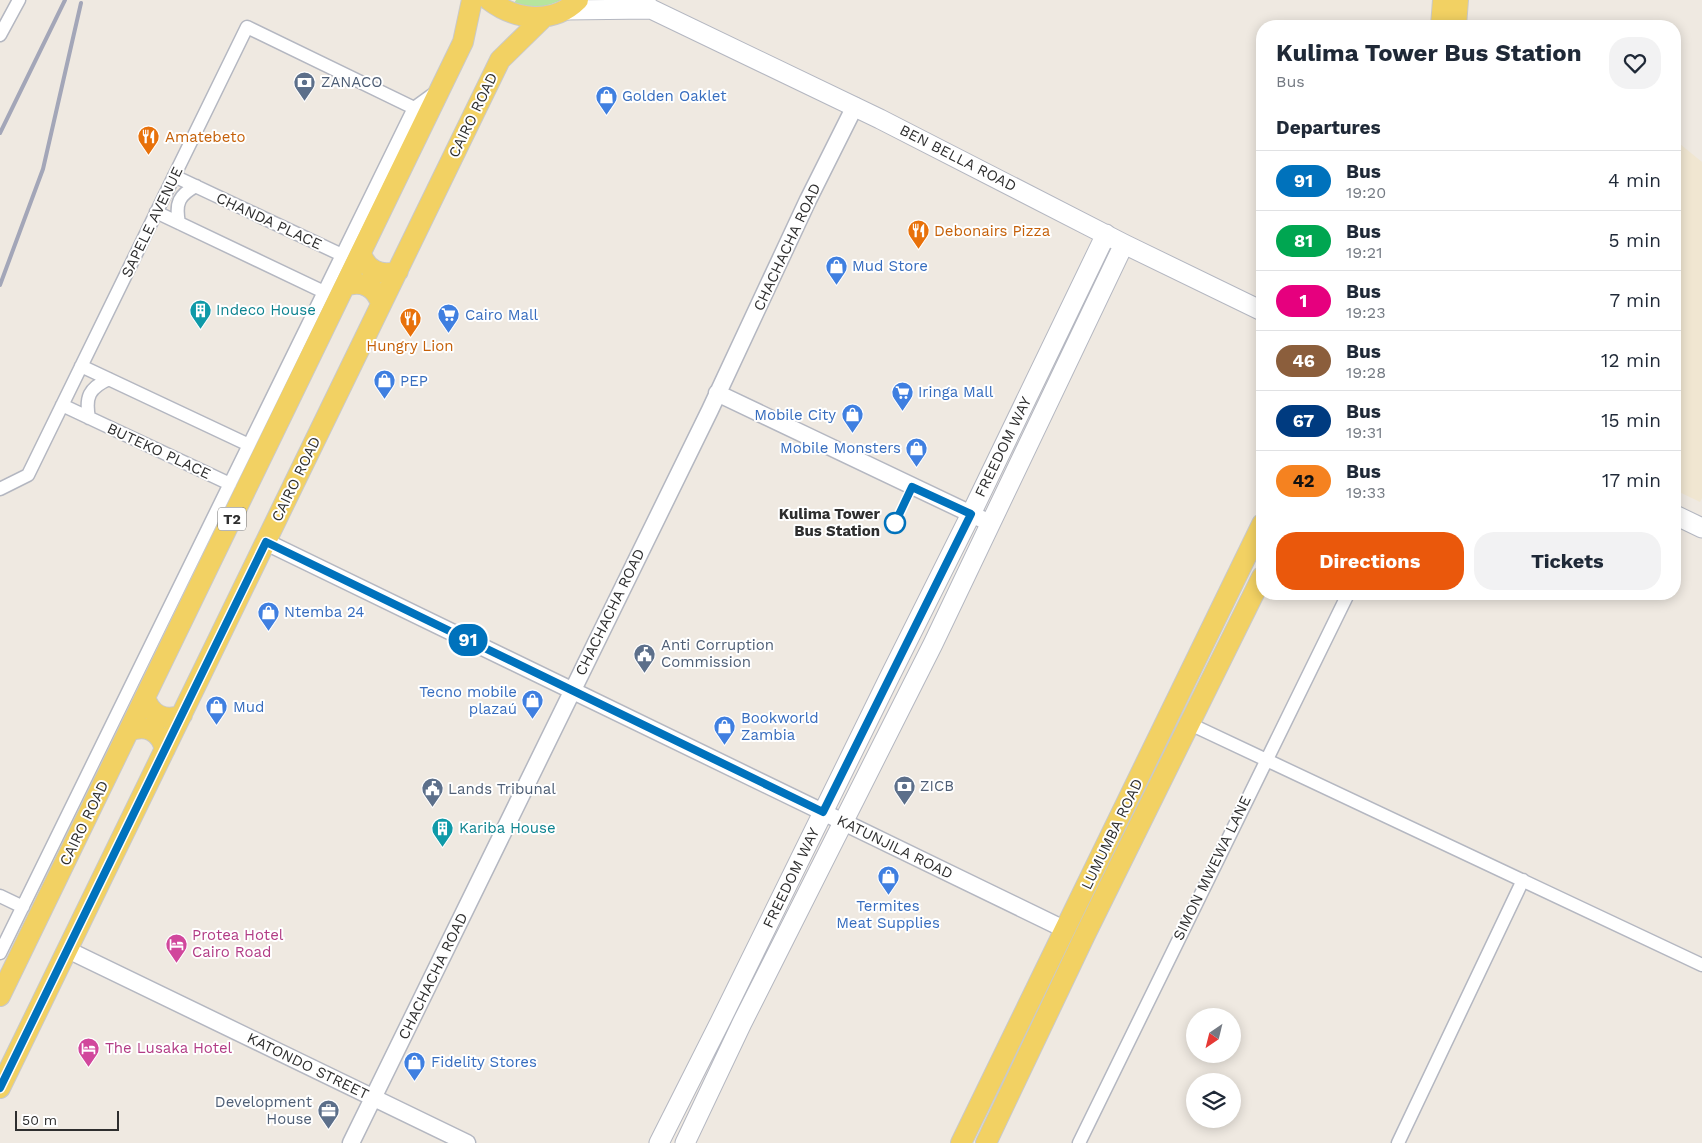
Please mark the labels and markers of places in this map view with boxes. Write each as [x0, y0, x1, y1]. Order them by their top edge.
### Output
bank icon: ZANACO [293, 70, 317, 101]
place label: ZANACO [321, 73, 382, 91]
shop icon: Golden Oaklet [594, 84, 618, 115]
place label: Golden Oaklet [622, 87, 727, 105]
restaurant icon: Amatebeto [137, 125, 161, 156]
place label: Amatebeto [165, 128, 245, 146]
restaurant icon: Debonairs Pizza [906, 219, 930, 250]
place label: Debonairs Pizza [934, 222, 1051, 240]
shop icon: Mud Store [824, 254, 848, 285]
place label: Mud Store [852, 257, 928, 275]
building icon: Indeco House [188, 298, 212, 329]
place label: Indeco House [216, 301, 316, 319]
supermarket icon: Cairo Mall [437, 303, 461, 334]
restaurant icon: Hungry Lion [398, 306, 422, 337]
place label: Cairo Mall [465, 306, 539, 324]
place label: Hungry Lion [366, 337, 454, 355]
shop icon: PEP [372, 369, 396, 400]
place label: PEP [400, 372, 428, 390]
supermarket icon: Iringa Mall [890, 380, 914, 411]
place label: Iringa Mall [918, 383, 994, 401]
shop icon: Mobile City [840, 403, 864, 434]
place label: Mobile City [754, 406, 836, 424]
shop icon: Mobile Monsters [905, 436, 929, 467]
place label: Mobile Monsters [780, 439, 901, 457]
place label: Kulima Tower Bus Station [779, 505, 881, 540]
marker: Kulima Tower Bus Station [884, 512, 906, 534]
shop icon: Ntemba 24 [256, 600, 280, 631]
place label: Ntemba 24 [284, 603, 364, 621]
place label: Anti Corruption Commission [661, 636, 774, 671]
public building icon: Anti Corruption Commission [633, 642, 657, 673]
place label: Tecno mobile plazaú [419, 683, 517, 718]
shop icon: Tecno mobile plazaú [521, 689, 545, 720]
shop icon: Mud [205, 695, 229, 726]
place label: Mud [233, 698, 264, 716]
place label: Bookworld Zambia [741, 709, 819, 744]
shop icon: Bookworld Zambia [713, 715, 737, 746]
bank icon: ZICB [892, 774, 916, 805]
public building icon: Lands Tribunal [420, 777, 444, 808]
place label: ZICB [920, 777, 954, 795]
place label: Lands Tribunal [448, 780, 556, 798]
building icon: Kariba House [431, 816, 455, 847]
place label: Kariba House [459, 819, 556, 837]
shop icon: Termites Meat Supplies [876, 865, 900, 896]
place label: Termites Meat Supplies [836, 897, 940, 932]
place label: Protea Hotel Cairo Road [192, 926, 284, 961]
hotel icon: Protea Hotel Cairo Road [164, 932, 188, 963]
hotel icon: The Lusaka Hotel [77, 1036, 101, 1067]
place label: The Lusaka Hotel [105, 1039, 233, 1057]
shop icon: Fidelity Stores [403, 1050, 427, 1081]
place label: Fidelity Stores [431, 1053, 537, 1071]
place label: Development House [215, 1093, 313, 1128]
office icon: Development House [316, 1099, 340, 1130]

